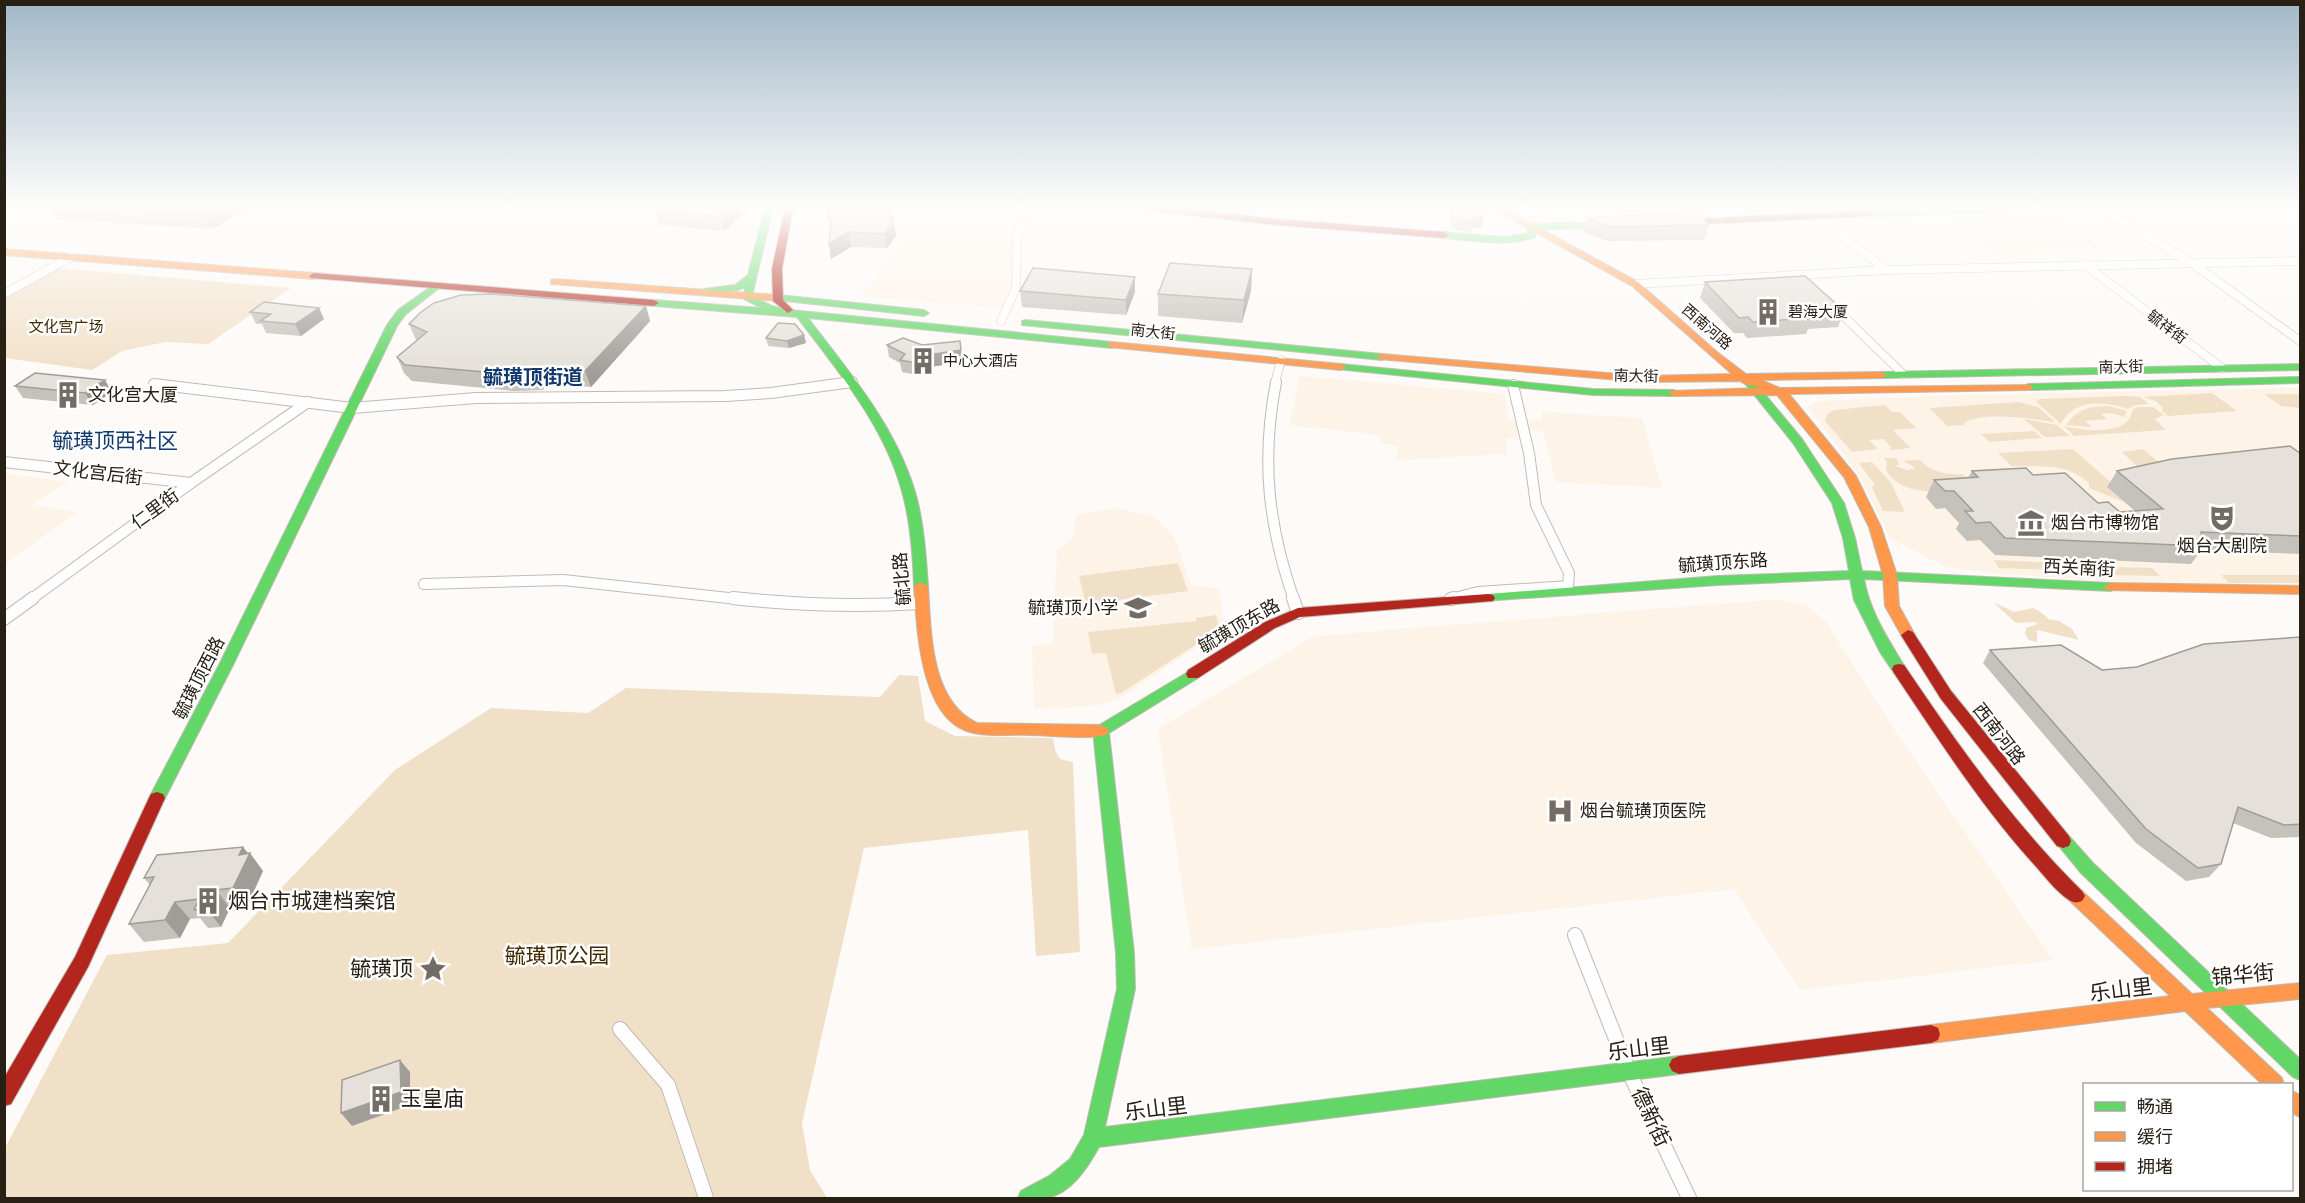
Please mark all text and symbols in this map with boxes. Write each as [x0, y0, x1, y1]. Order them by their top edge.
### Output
building icon: 碧海大厦 [1753, 297, 1783, 327]
street label: 西南河路 [1678, 300, 1736, 354]
place label: 碧海大厦 [1788, 302, 1848, 322]
street label: 毓祥街 [2143, 305, 2191, 349]
park label: 文化宫广场 [28, 317, 104, 337]
street label: 南大街 [1130, 320, 1176, 344]
building icon: 中心大酒店 [908, 346, 938, 376]
place label: 中心大酒店 [943, 351, 1018, 371]
street label: 南大街 [2098, 357, 2144, 377]
district label: 毓璜顶街道 [483, 364, 583, 390]
street label: 南大街 [1613, 366, 1659, 386]
building icon: 文化宫大厦 [53, 380, 83, 410]
place label: 文化宫大厦 [88, 383, 178, 407]
district label: 毓璜顶西社区 [52, 427, 178, 455]
street label: 文化宫后街 [52, 456, 144, 490]
street label: 仁里街 [126, 483, 184, 535]
theatre icon: 烟台大剧院 [2207, 503, 2237, 533]
museum icon: 烟台市博物馆 [2016, 508, 2046, 538]
place label: 烟台市博物馆 [2051, 511, 2159, 535]
place label: 烟台大剧院 [2177, 534, 2267, 558]
street label: 毓璜顶东路 [1677, 548, 1769, 578]
street label: 毓北路 [888, 551, 916, 607]
street label: 西关南街 [2042, 554, 2116, 582]
school or university icon: 毓璜顶小学 [1123, 593, 1153, 623]
street label: 毓璜顶东路 [1194, 593, 1284, 659]
place label: 毓璜顶小学 [1028, 596, 1118, 620]
street label: 毓璜顶西路 [168, 632, 230, 724]
street label: 西南河路 [1967, 698, 2031, 770]
hospital icon: 烟台毓璜顶医院 [1545, 796, 1575, 826]
place label: 烟台毓璜顶医院 [1580, 799, 1706, 823]
building icon: 烟台市城建档案馆 [193, 886, 223, 916]
place label: 烟台市城建档案馆 [228, 887, 396, 915]
park label: 毓璜顶公园 [505, 942, 610, 970]
place icon: 毓璜顶 [418, 954, 448, 984]
place label: 毓璜顶 [350, 955, 413, 983]
street label: 锦华街 [2210, 958, 2276, 992]
street label: 乐山里 [2088, 972, 2154, 1008]
street label: 乐山里 [1606, 1031, 1672, 1067]
street label: 德新街 [1625, 1083, 1677, 1151]
legend [2083, 1083, 2293, 1191]
building icon: 玉皇庙 [366, 1084, 396, 1114]
place label: 玉皇庙 [401, 1085, 464, 1113]
street label: 乐山里 [1123, 1091, 1189, 1127]
text: 畅通 [2137, 1095, 2173, 1119]
text: 缓行 [2137, 1125, 2173, 1149]
text: 拥堵 [2137, 1155, 2173, 1179]

